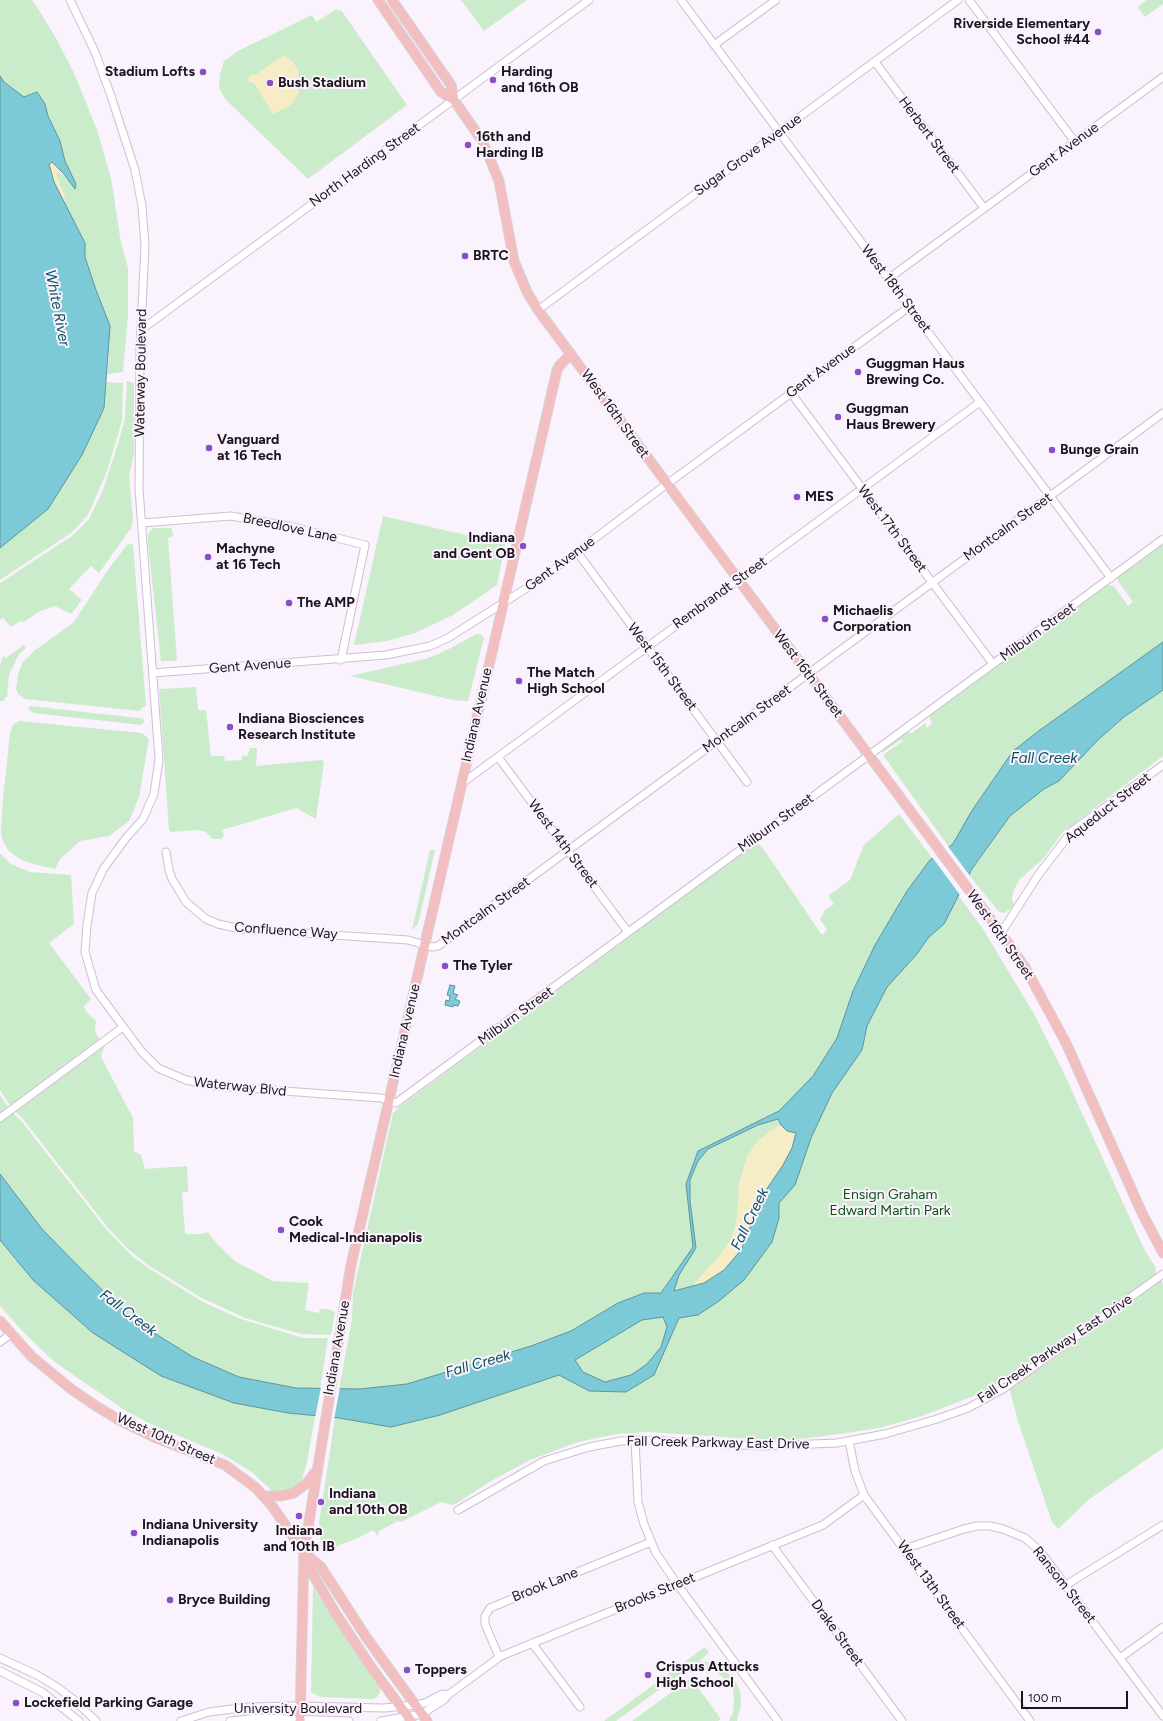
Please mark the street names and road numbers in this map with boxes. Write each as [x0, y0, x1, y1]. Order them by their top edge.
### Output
street label: Herbert Street [895, 93, 963, 177]
street label: Sugar Grove Avenue [691, 110, 805, 200]
street label: North Harding Street [306, 119, 424, 211]
street label: Gent Avenue [1026, 119, 1102, 181]
street label: West 18th Street [857, 242, 935, 336]
street label: Waterway Boulevard [131, 309, 151, 437]
street label: Gent Avenue [783, 340, 859, 402]
street label: West 16th Street [577, 366, 653, 462]
street label: West 17th Street [854, 482, 930, 576]
street label: Montcalm Street [960, 489, 1056, 565]
street label: Breedlove Lane [241, 510, 339, 546]
street label: Gent Avenue [522, 533, 598, 595]
street label: Rembrandt Street [670, 553, 770, 633]
street label: Milburn Street [997, 599, 1079, 665]
street label: West 15th Street [624, 620, 700, 714]
street label: West 16th Street [770, 627, 846, 721]
street label: Gent Avenue [208, 655, 292, 677]
street label: Indiana Avenue [458, 666, 496, 764]
street label: Montcalm Street [699, 681, 795, 757]
street label: Aqueduct Street [1062, 769, 1154, 847]
street label: Milburn Street [735, 790, 817, 856]
street label: West 14th Street [524, 797, 602, 891]
street label: Montcalm Street [438, 873, 534, 949]
street label: West 16th Street [963, 887, 1037, 983]
street label: Confluence Way [234, 919, 338, 943]
street label: Indiana Avenue [386, 982, 424, 1080]
street label: Milburn Street [475, 983, 557, 1049]
street label: Waterway Blvd [193, 1074, 287, 1100]
street label: Fall Creek Parkway East Drive [974, 1291, 1136, 1407]
street label: Indiana Avenue [320, 1299, 354, 1397]
street label: West 10th Street [114, 1410, 218, 1468]
street label: Fall Creek Parkway East Drive [626, 1433, 810, 1453]
street label: West 13th Street [893, 1538, 969, 1632]
street label: Ransom Street [1029, 1543, 1099, 1627]
street label: Brook Lane [510, 1564, 580, 1606]
street label: Brooks Street [612, 1569, 698, 1617]
street label: Drake Street [807, 1596, 867, 1670]
street label: University Boulevard [234, 1701, 362, 1717]

